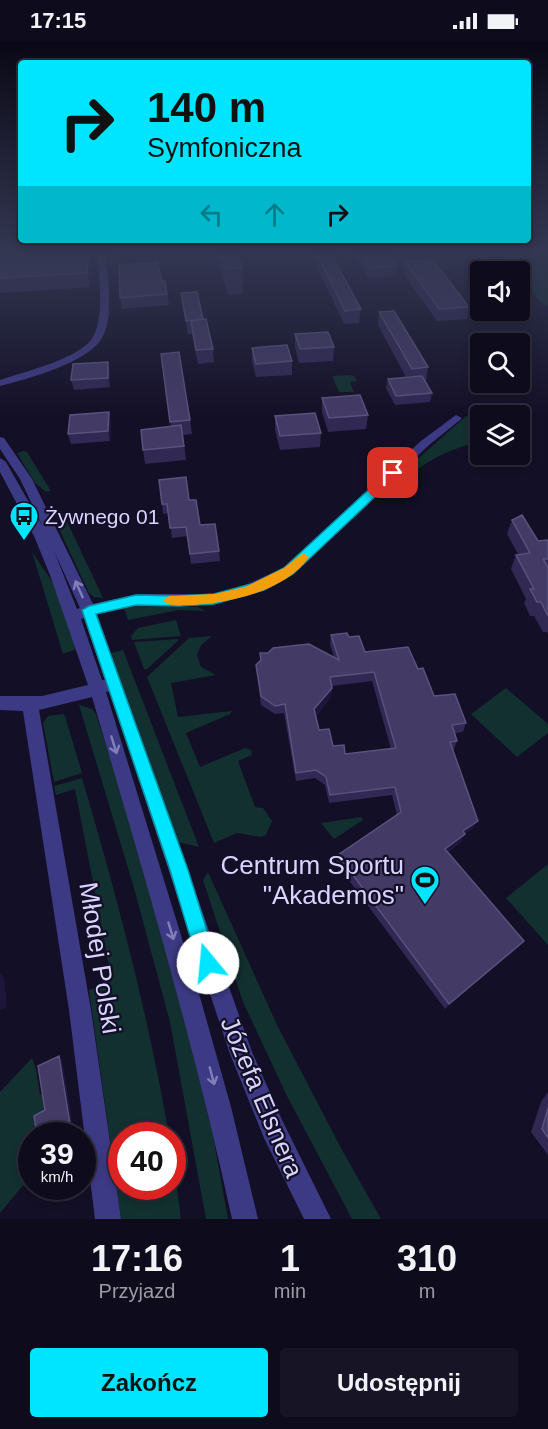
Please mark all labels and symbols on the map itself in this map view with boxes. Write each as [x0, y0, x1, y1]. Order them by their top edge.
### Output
pin [367, 447, 418, 498]
bus stop icon: Żywnego 01 [8, 500, 40, 542]
place label: Żywnego 01 [45, 505, 159, 528]
one-way arrow [72, 580, 84, 598]
one-way arrow [109, 735, 120, 754]
place label: Centrum Sportu "Akademos" [220, 850, 404, 910]
sports icon: Centrum Sportu "Akademos" [409, 864, 441, 906]
street label: Młodej Polski [73, 880, 127, 1036]
one-way arrow [166, 921, 177, 940]
position arrow [176, 931, 240, 995]
street label: Józefa Elsnera [215, 1012, 310, 1183]
one-way arrow [206, 1066, 218, 1085]
speed limit sign: 40 [108, 1122, 186, 1200]

